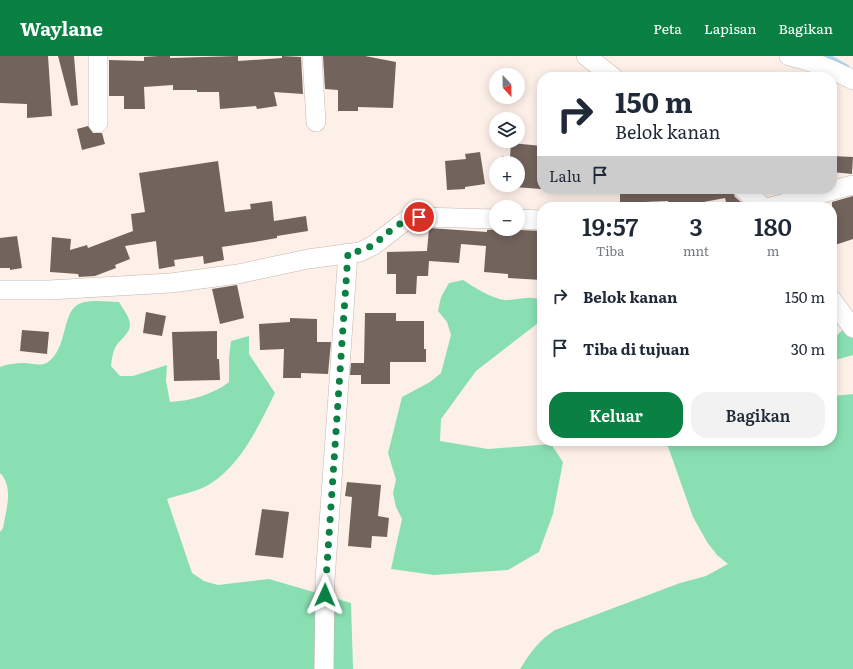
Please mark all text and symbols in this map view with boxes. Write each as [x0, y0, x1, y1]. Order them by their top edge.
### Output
text: Waylane [20, 14, 103, 42]
text: Peta [653, 18, 682, 38]
text: Lapisan [704, 18, 757, 38]
text: Bagikan [779, 18, 833, 38]
north arrow [489, 68, 525, 104]
map controls [489, 68, 525, 236]
text: 150 m [615, 80, 693, 122]
icon: right [549, 88, 601, 140]
button: layers [489, 112, 525, 148]
text: Belok kanan [615, 118, 720, 145]
button: + [489, 156, 525, 192]
text: Lalu [549, 164, 581, 187]
icon: arrive [589, 164, 611, 186]
pin [402, 200, 436, 234]
button: − [489, 200, 525, 236]
icon: arrive [408, 206, 430, 228]
text: 19:57 [582, 208, 638, 243]
text: 3 [689, 208, 703, 243]
text: 180 [754, 208, 792, 243]
text: Tiba [596, 241, 624, 260]
text: mnt [683, 241, 709, 260]
text: m [767, 241, 779, 260]
icon: right [549, 285, 571, 307]
text: Belok kanan [583, 285, 677, 308]
text: 150 m [785, 285, 825, 308]
icon: arrive [549, 337, 571, 359]
text: Tiba di tujuan [583, 337, 690, 360]
text: 30 m [791, 337, 825, 360]
button: Keluar [549, 392, 683, 438]
button: Bagikan [691, 392, 825, 438]
position arrow [304, 574, 346, 616]

